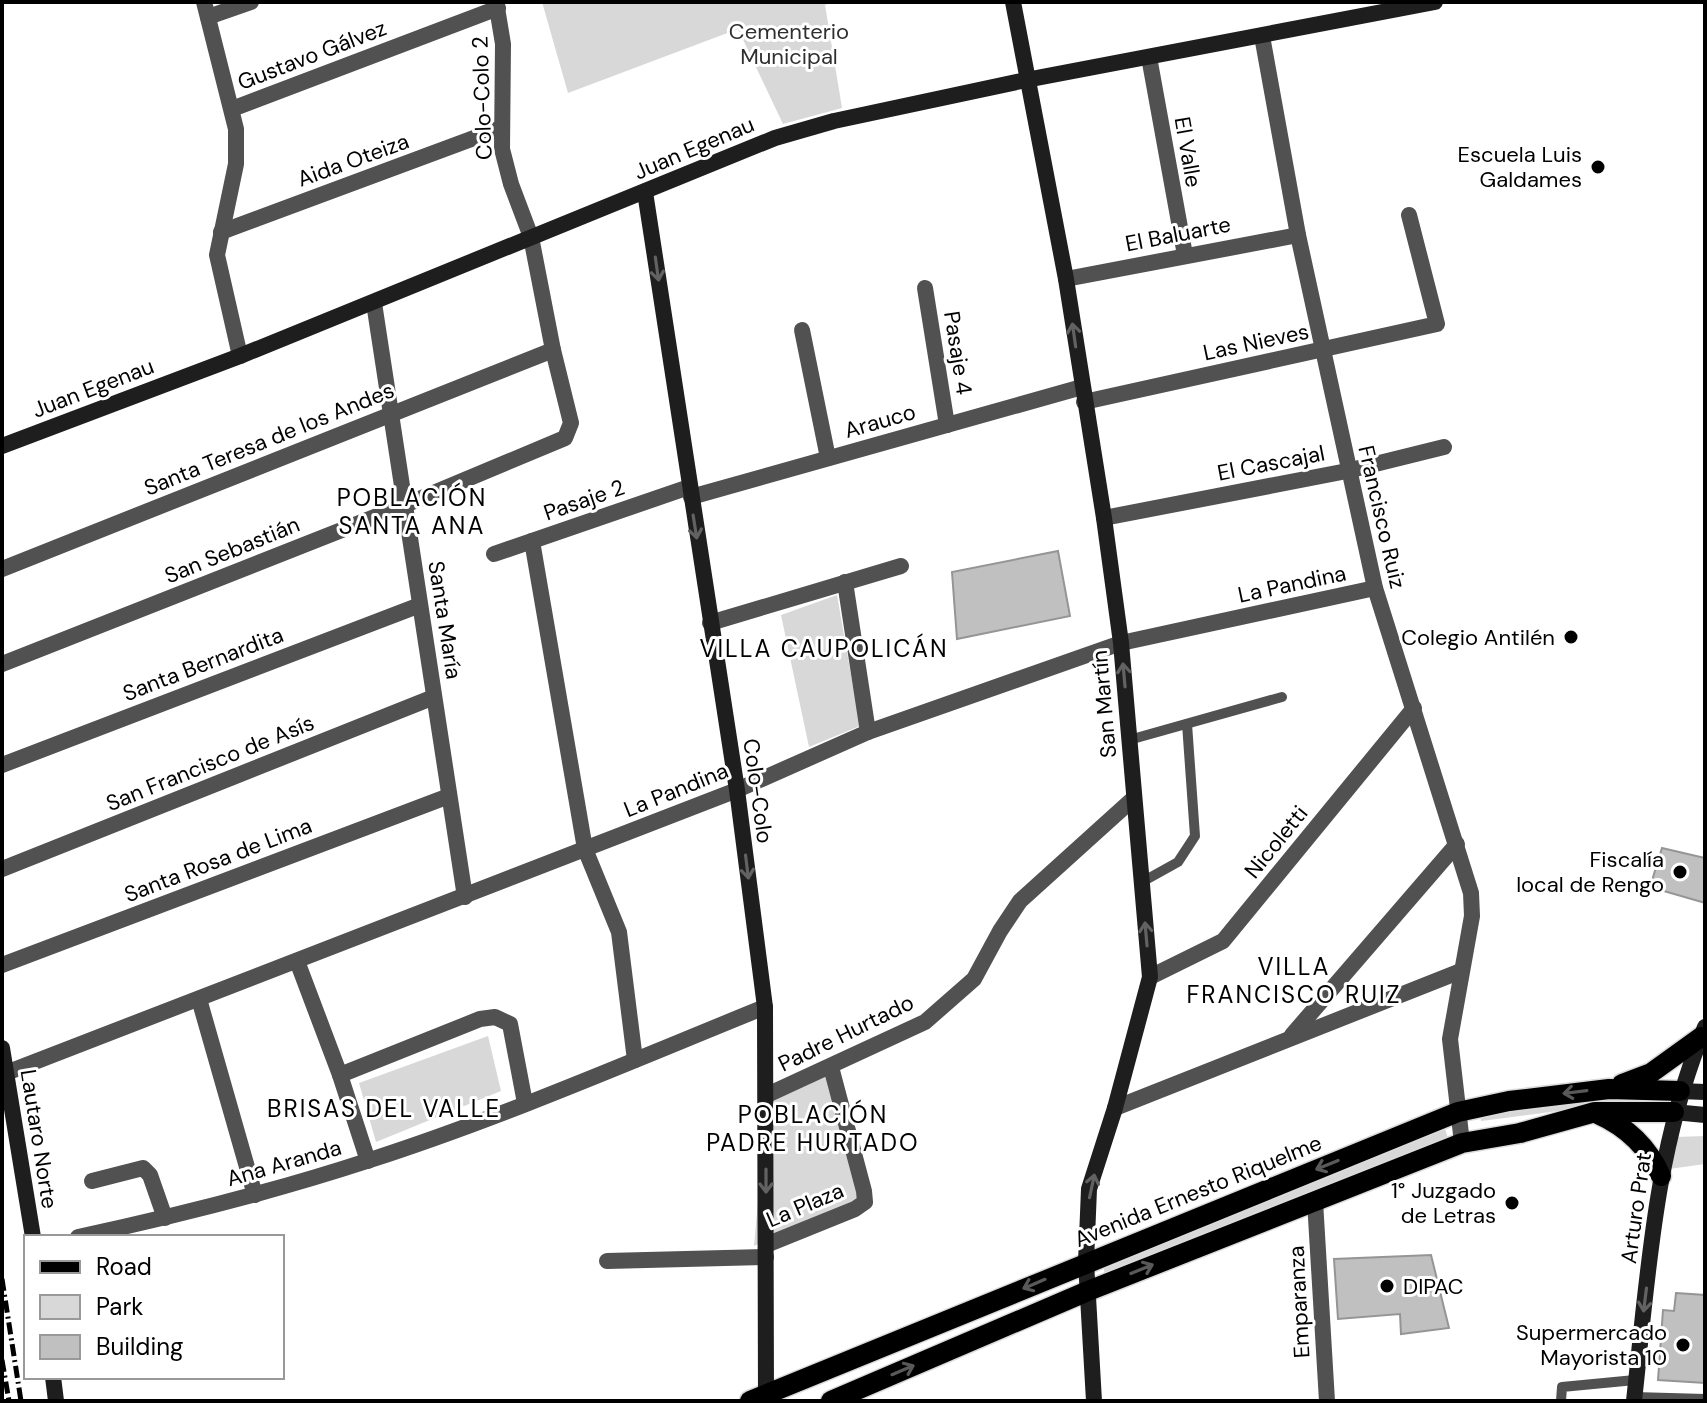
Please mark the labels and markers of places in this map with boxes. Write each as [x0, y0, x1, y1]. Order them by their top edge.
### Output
place label: Escuela Luis Galdames [1458, 140, 1582, 194]
marker: Escuela Luis Galdames [1589, 158, 1607, 176]
place label: Colegio Antilén [1401, 623, 1555, 652]
marker: Colegio Antilén [1562, 628, 1580, 646]
place label: Fiscalía local de Rengo [1516, 845, 1664, 899]
marker: Fiscalía local de Rengo [1671, 863, 1689, 881]
place label: 1° Juzgado de Letras [1391, 1176, 1496, 1230]
marker: 1° Juzgado de Letras [1503, 1194, 1521, 1212]
place label: DIPAC [1403, 1272, 1464, 1301]
marker: DIPAC [1378, 1277, 1396, 1295]
place label: Supermercado Mayorista 10 [1516, 1318, 1667, 1372]
marker: Supermercado Mayorista 10 [1674, 1336, 1692, 1354]

